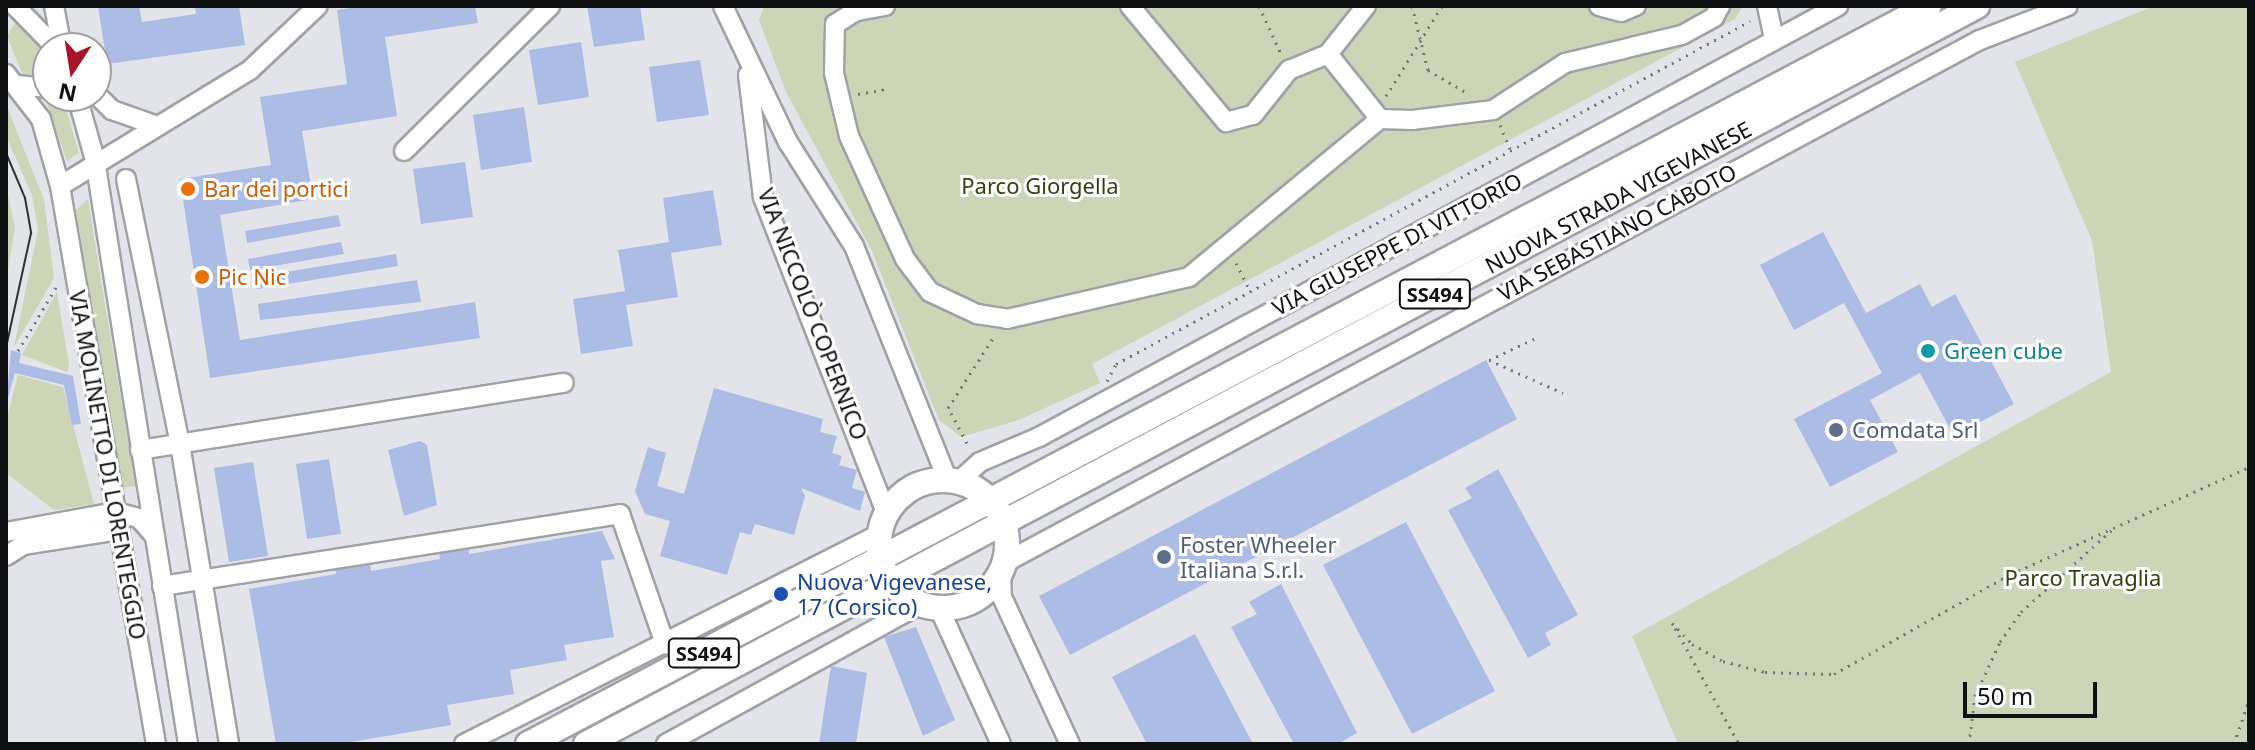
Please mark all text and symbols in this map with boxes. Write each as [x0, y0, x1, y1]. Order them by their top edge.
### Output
north arrow [32, 32, 112, 112]
text: N [56, 77, 79, 110]
street label: NUOVA STRADA VIGEVANESE [1480, 115, 1756, 279]
street label: VIA SEBASTIANO CABOTO [1493, 158, 1741, 306]
street label: VIA GIUSEPPE DI VITTORIO [1268, 167, 1526, 321]
park label: Parco Giorgella [961, 173, 1119, 199]
place label: Bar dei portici [204, 176, 349, 202]
marker: Bar dei portici [179, 180, 197, 198]
street label: VIA NICCOLÒ COPERNICO [753, 184, 873, 444]
place label: Pic Nic [218, 264, 286, 290]
marker: Pic Nic [193, 268, 211, 286]
road number: SS494 [1397, 278, 1473, 310]
street label: VIA MOLINETTO DI LORENTEGGIO [64, 288, 152, 642]
place label: Green cube [1944, 338, 2063, 364]
marker: Green cube [1919, 342, 1937, 360]
place label: Comdata Srl [1852, 417, 1978, 443]
marker: Comdata Srl [1827, 421, 1845, 439]
place label: Foster Wheeler Italiana S.r.l. [1180, 531, 1336, 582]
marker: Foster Wheeler Italiana S.r.l. [1155, 548, 1173, 566]
park label: Parco Travaglia [2005, 565, 2161, 591]
place label: Nuova Vigevanese, 17 (Corsico) [797, 568, 992, 620]
marker: Nuova Vigevanese, 17 (Corsico) [772, 585, 790, 603]
road number: SS494 [666, 637, 742, 669]
scale bar [1967, 666, 2101, 716]
text: 50 m [1977, 679, 2033, 712]

